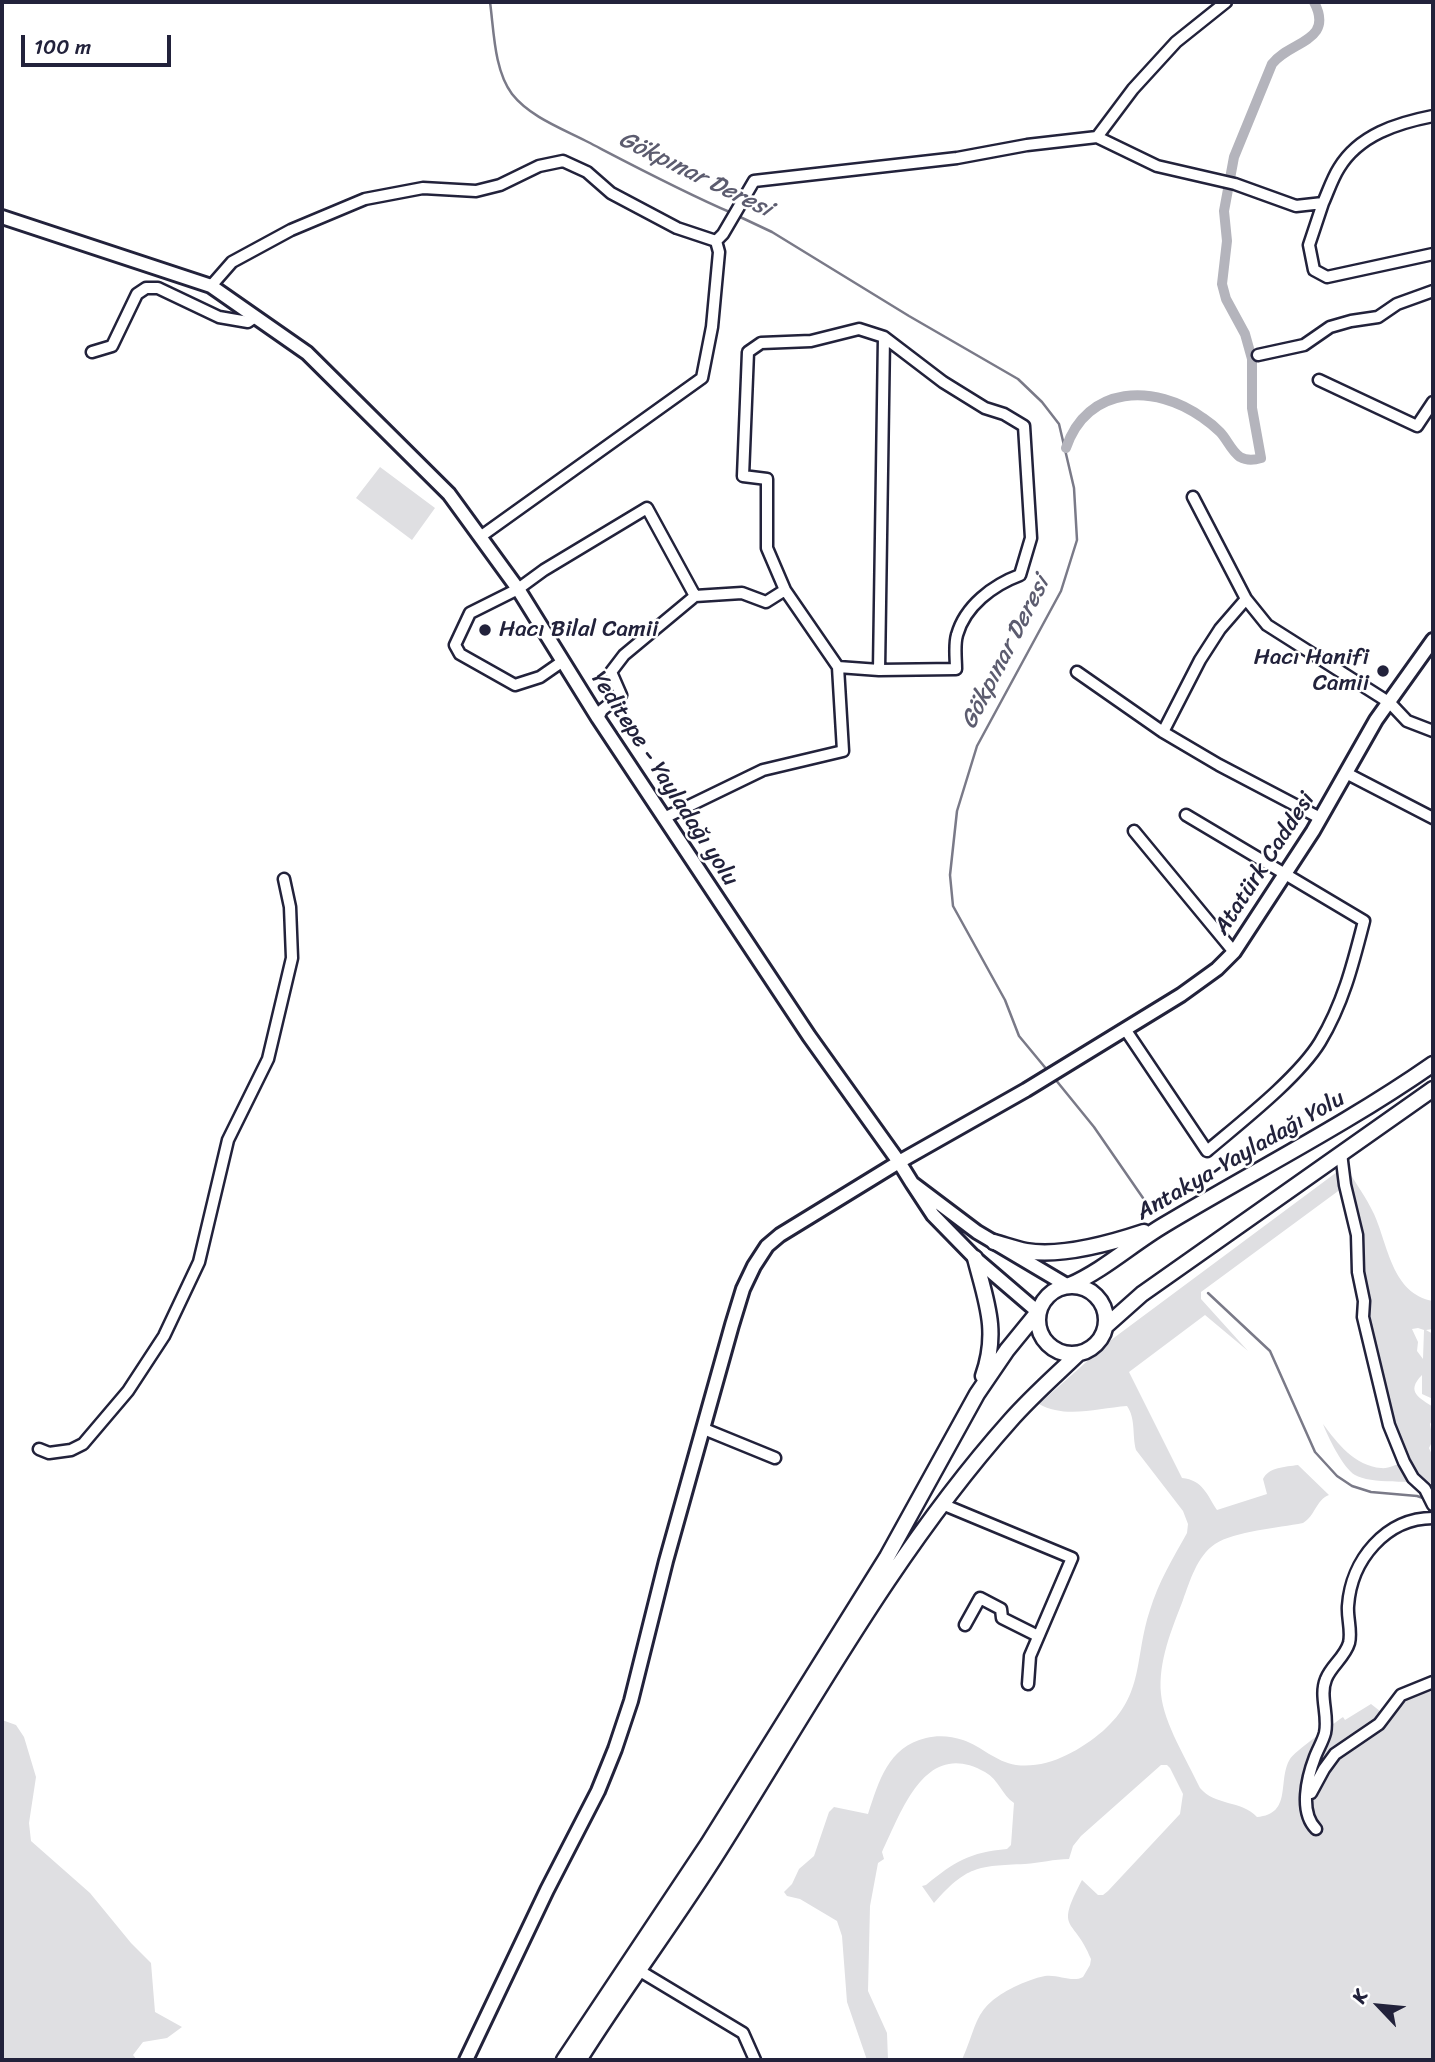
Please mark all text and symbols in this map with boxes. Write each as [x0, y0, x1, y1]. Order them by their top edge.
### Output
scale bar [24, 21, 175, 65]
text: 100 m [34, 28, 91, 66]
water label: Gökpınar Deresi [614, 126, 776, 224]
water label: Gökpınar Deresi [955, 572, 1057, 734]
place label: Hacı Bilal Camii [499, 616, 658, 644]
marker: Hacı Bilal Camii [477, 622, 493, 638]
place label: Hacı Hanifi Camii [1254, 644, 1369, 698]
marker: Hacı Hanifi Camii [1375, 663, 1391, 679]
street label: Yeditepe - Yayladağı yolu [584, 667, 744, 891]
street label: Atatürk Caddesi [1209, 788, 1321, 940]
street label: Antakya-Yayladağı Yolu [1132, 1085, 1350, 1227]
north arrow [1344, 1971, 1414, 2041]
text: K [1342, 1984, 1377, 2009]

